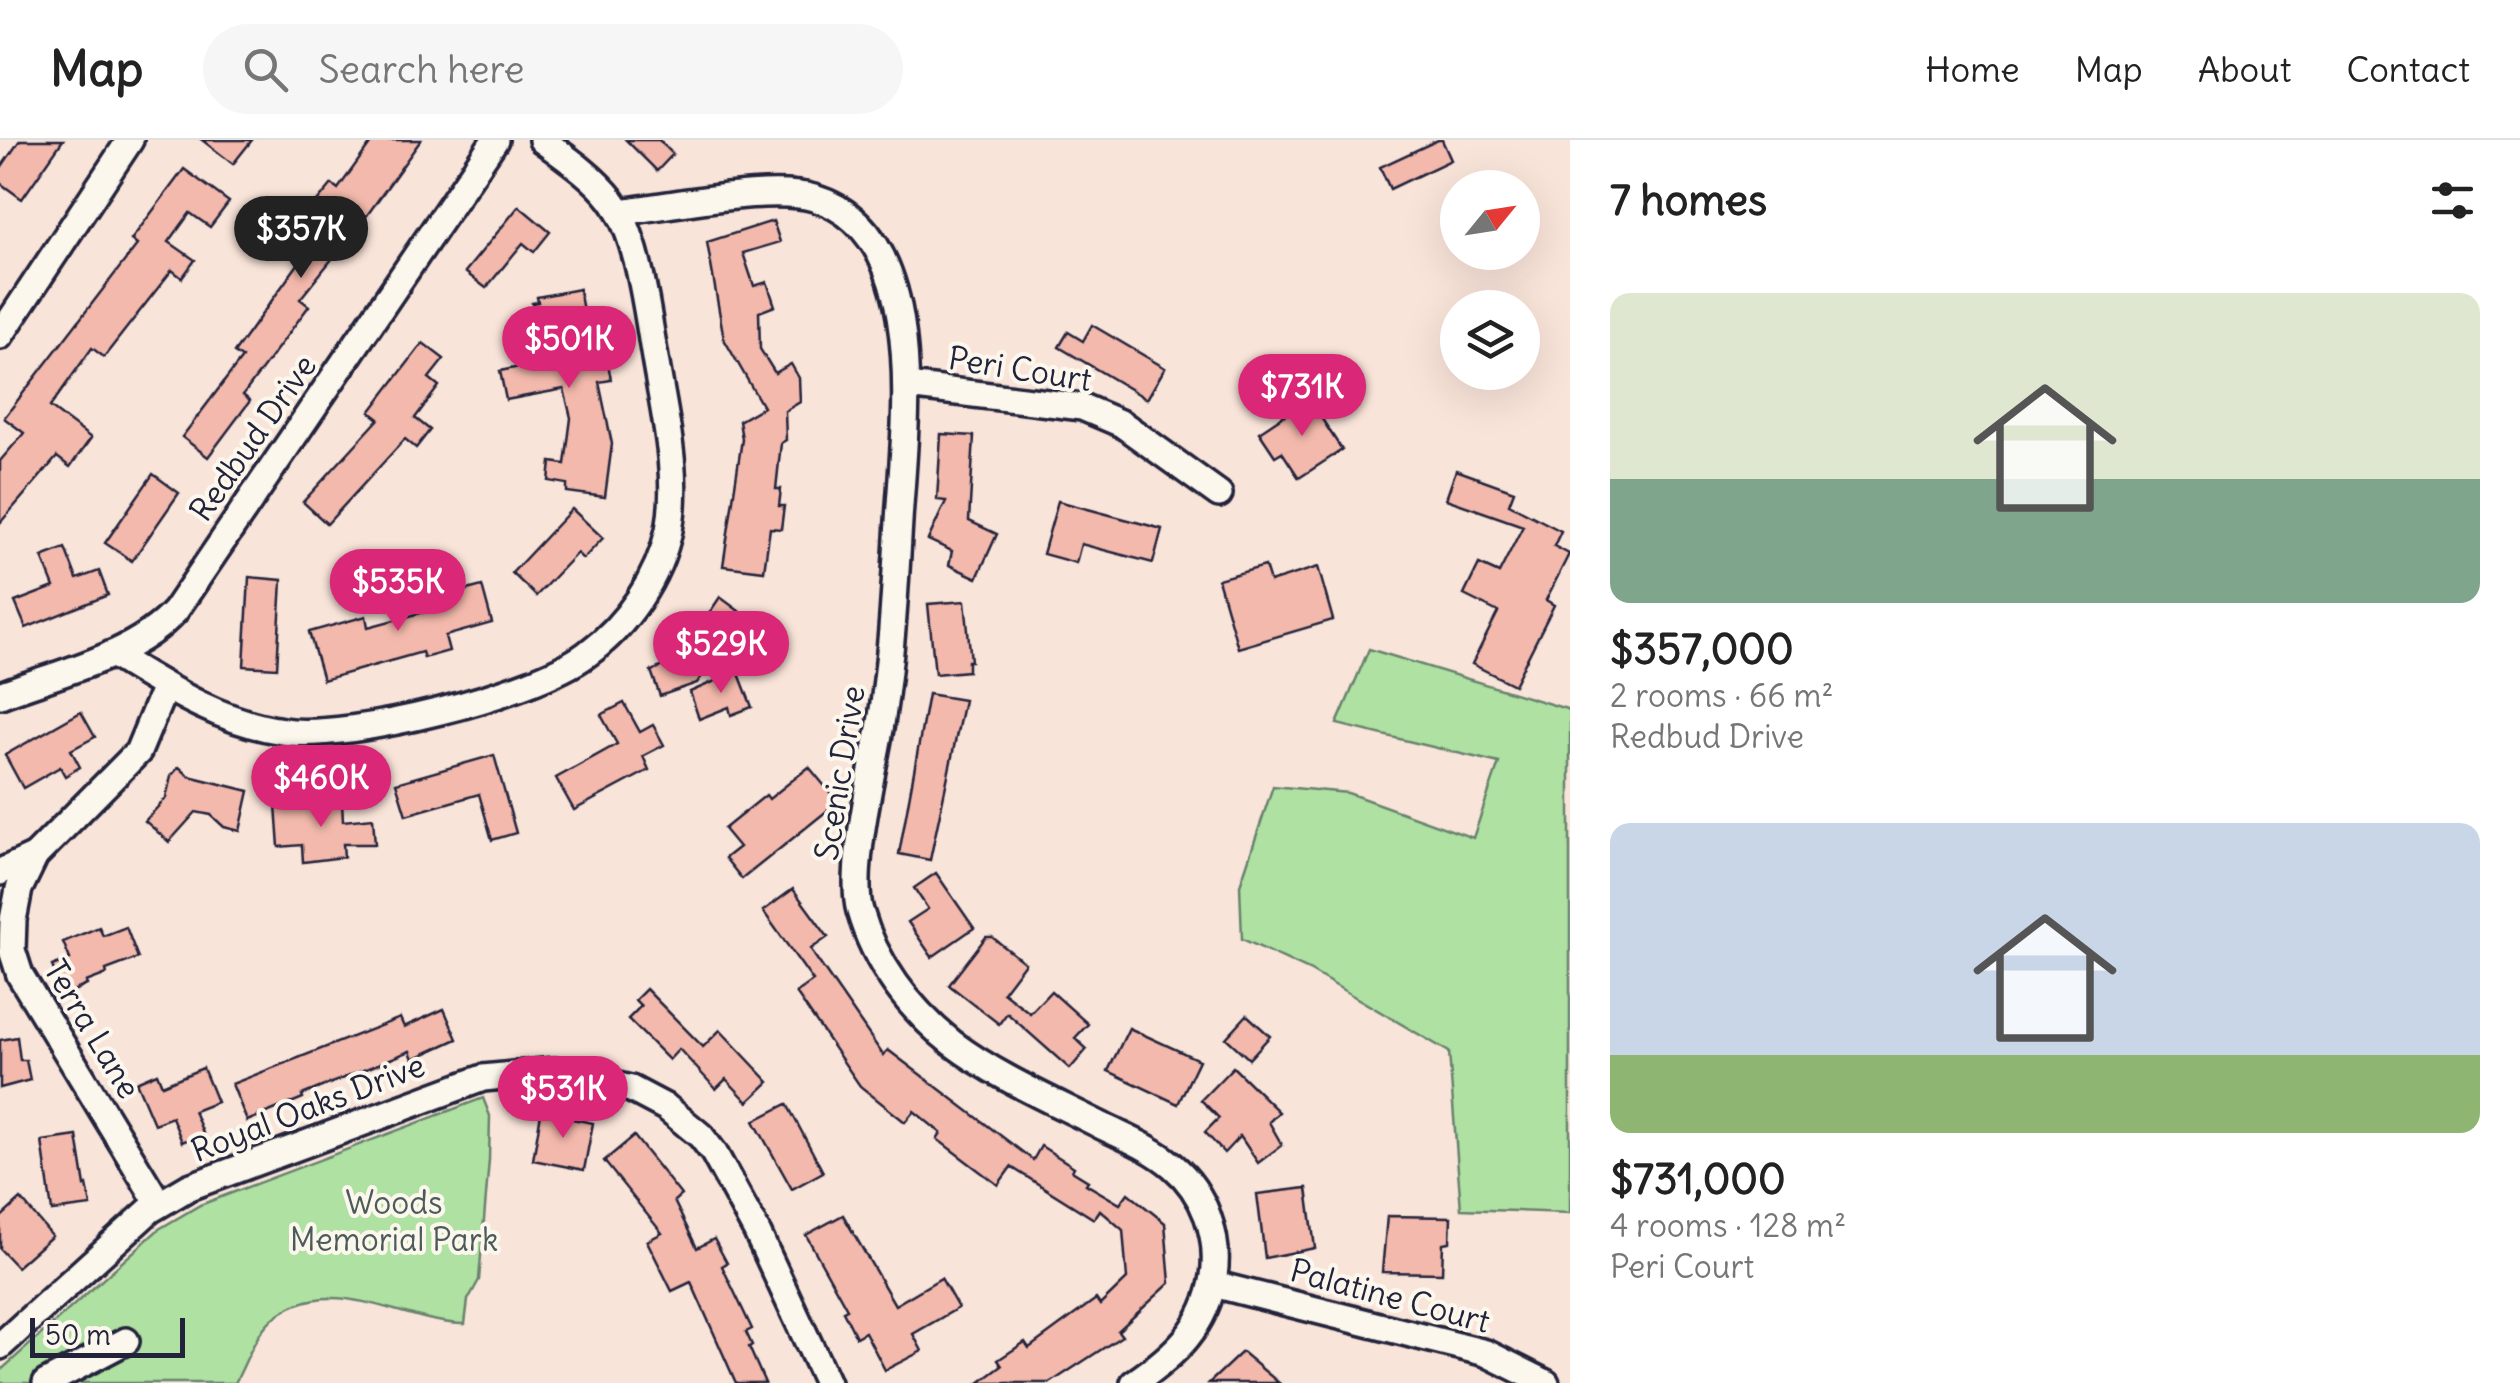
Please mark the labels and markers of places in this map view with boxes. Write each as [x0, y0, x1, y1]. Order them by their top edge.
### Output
pin: $357K [231, 196, 371, 281]
pin: $501K [499, 306, 639, 391]
pin: $731K [1232, 354, 1372, 439]
pin: $535K [328, 549, 468, 634]
pin: $529K [651, 611, 791, 696]
pin: $460K [251, 745, 391, 830]
pin: $531K [493, 1056, 633, 1141]

